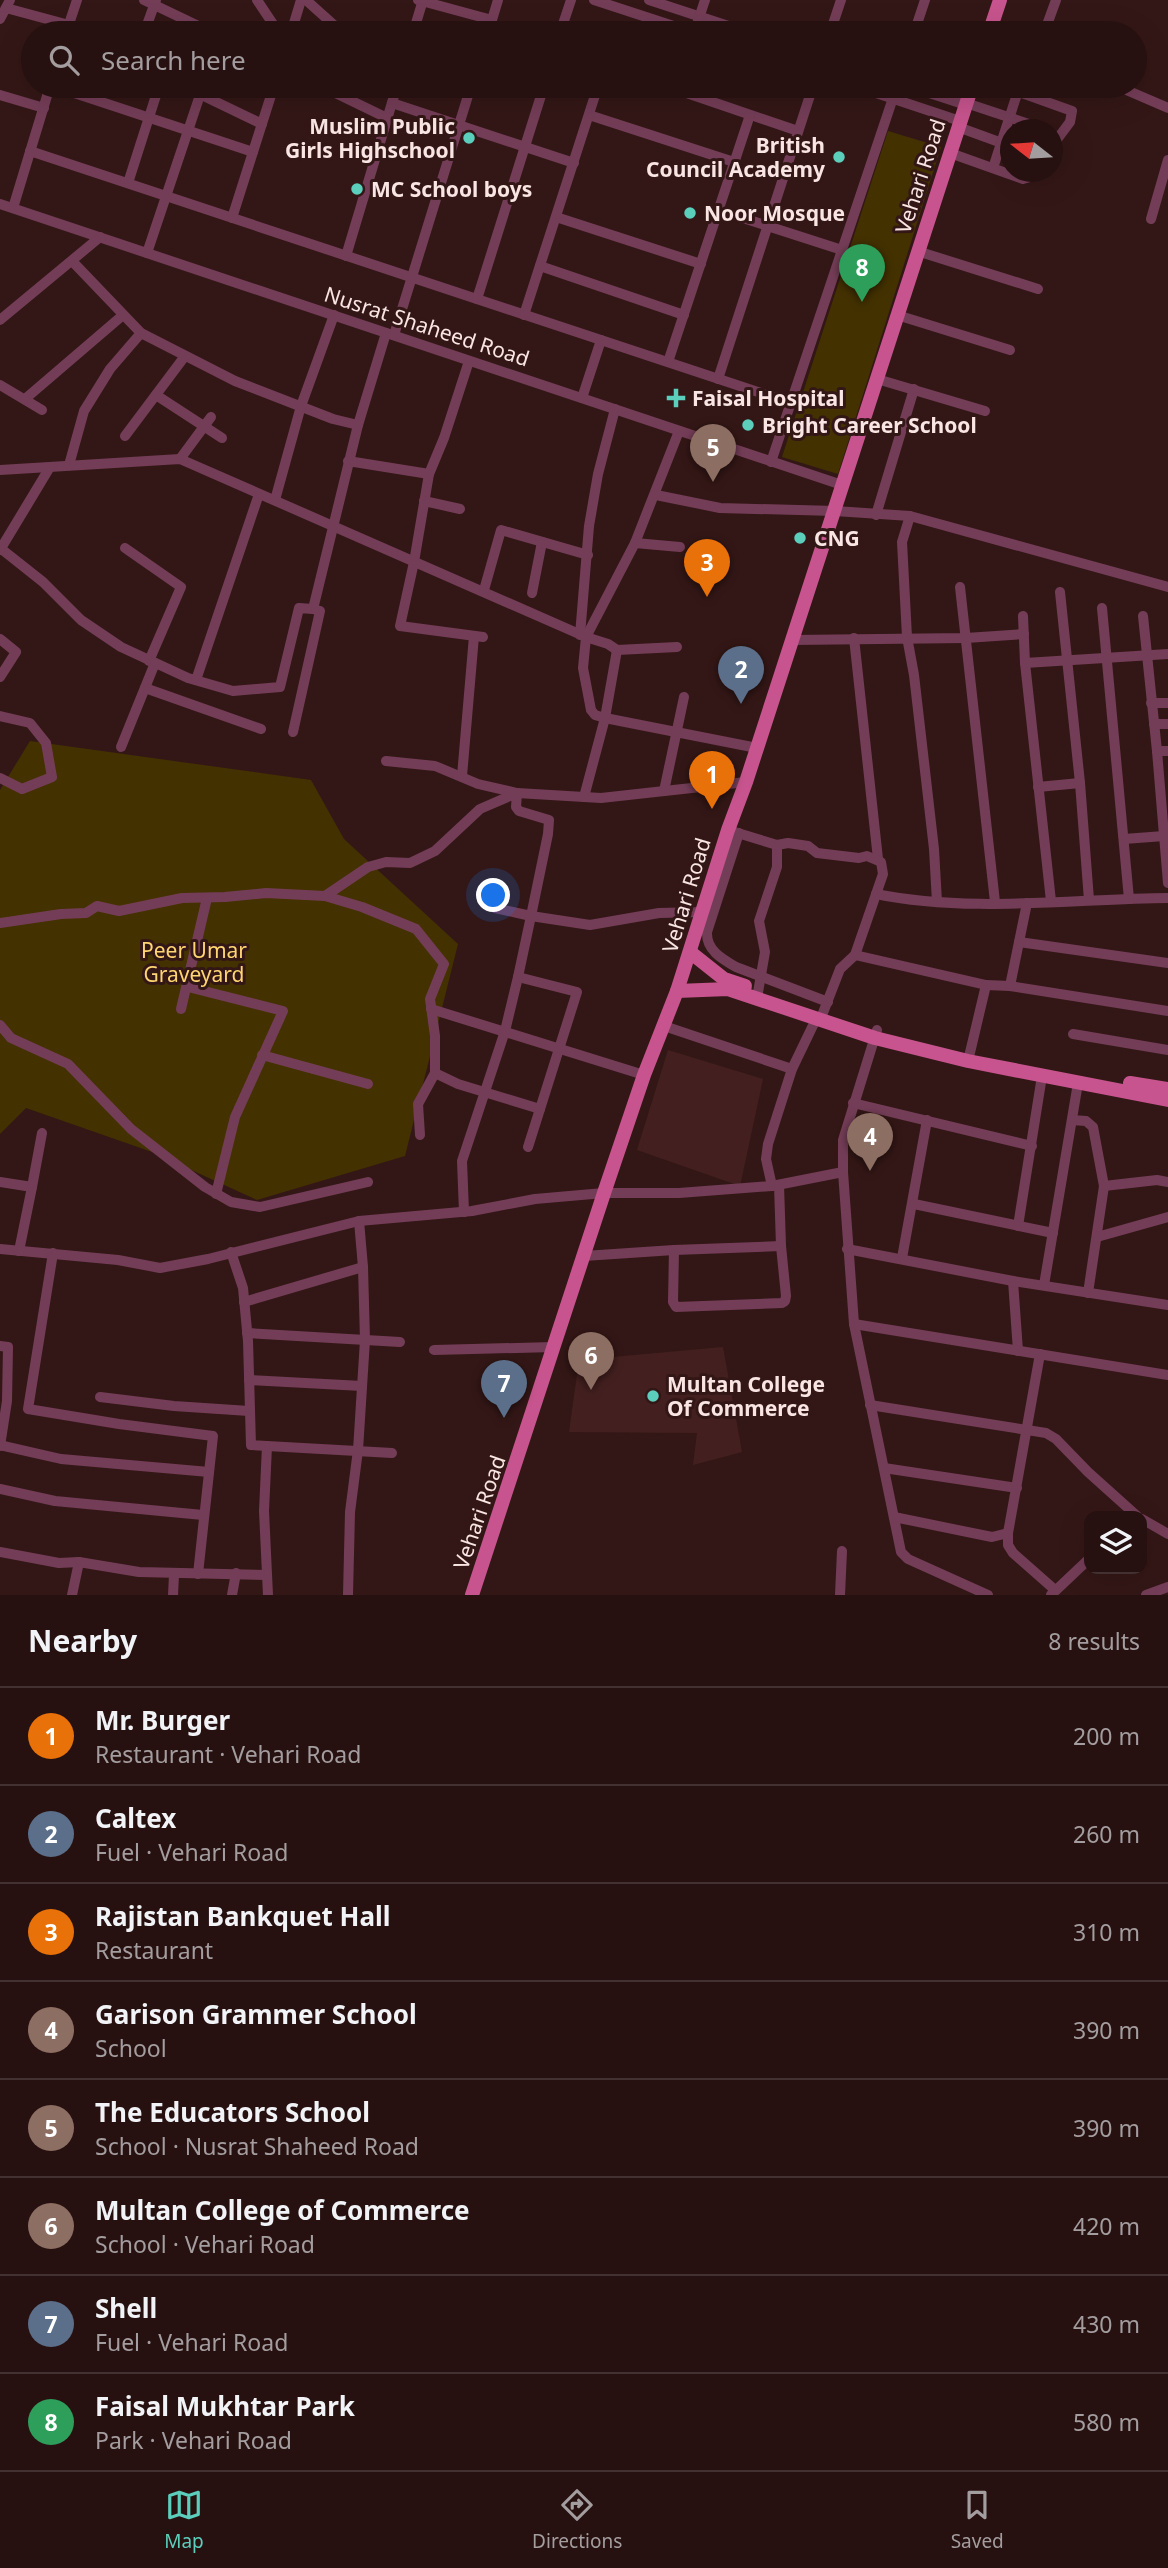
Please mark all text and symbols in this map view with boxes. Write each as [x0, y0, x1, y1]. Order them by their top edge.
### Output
search box [21, 21, 1147, 98]
icon: search [45, 41, 83, 79]
text: Search here [101, 42, 246, 78]
place label: Muslim Public Girls Highschool [285, 112, 455, 164]
street label: Vehari Road [888, 115, 952, 237]
north arrow [1000, 119, 1063, 182]
marker: Muslim Public Girls Highschool [461, 130, 477, 146]
place label: British Council Academy [646, 131, 825, 183]
marker: British Council Academy [831, 149, 847, 165]
place label: MC School boys [371, 175, 532, 203]
marker: MC School boys [349, 181, 365, 197]
place label: Noor Mosque [704, 199, 845, 227]
marker: Noor Mosque [682, 205, 698, 221]
pin: 8 [839, 244, 885, 302]
street label: Nusrat Shaheed Road [321, 280, 533, 372]
place label: Faisal Hospital [692, 384, 844, 412]
marker: Faisal Hospital [666, 388, 686, 408]
place label: Bright Career School [762, 411, 977, 439]
marker: Bright Career School [740, 417, 756, 433]
pin: 5 [690, 424, 736, 482]
place label: CNG [814, 524, 860, 552]
marker: CNG [792, 530, 808, 546]
pin: 3 [684, 539, 730, 597]
pin: 2 [718, 646, 764, 704]
pin: 1 [689, 751, 735, 809]
street label: Vehari Road [655, 834, 717, 956]
your location [476, 878, 510, 912]
park label: Peer Umar Graveyard [141, 936, 247, 988]
pin: 4 [847, 1113, 893, 1171]
pin: 6 [568, 1332, 614, 1390]
pin: 7 [481, 1360, 527, 1418]
place label: Multan College Of Commerce [667, 1370, 825, 1422]
marker: Multan College Of Commerce [645, 1388, 661, 1404]
street label: Vehari Road [446, 1451, 512, 1573]
map controls [1084, 1511, 1147, 1574]
button: layers [1084, 1511, 1147, 1574]
text: Nearby [28, 1620, 137, 1661]
text: 8 results [1048, 1625, 1140, 1657]
text: Mr. Burger [95, 1702, 230, 1738]
text: 1 [44, 1720, 58, 1752]
text: 200 m [1073, 1720, 1140, 1752]
text: Restaurant · Vehari Road [95, 1738, 361, 1770]
text: Caltex [95, 1800, 176, 1836]
text: 2 [44, 1818, 58, 1850]
text: 260 m [1073, 1818, 1140, 1850]
text: Fuel · Vehari Road [95, 1836, 288, 1868]
text: Rajistan Bankquet Hall [95, 1898, 390, 1934]
text: 3 [44, 1916, 58, 1948]
text: 310 m [1073, 1916, 1140, 1948]
text: Restaurant [95, 1934, 213, 1966]
text: Garison Grammer School [95, 1996, 417, 2032]
text: 4 [44, 2014, 58, 2046]
text: 390 m [1073, 2014, 1140, 2046]
text: School [95, 2032, 167, 2064]
text: The Educators School [95, 2094, 370, 2130]
text: 5 [44, 2112, 58, 2144]
text: 390 m [1073, 2112, 1140, 2144]
text: School · Nusrat Shaheed Road [95, 2130, 419, 2162]
text: Multan College of Commerce [95, 2192, 470, 2228]
text: 6 [44, 2210, 58, 2242]
text: 420 m [1073, 2210, 1140, 2242]
text: School · Vehari Road [95, 2228, 315, 2260]
text: Shell [95, 2290, 157, 2326]
text: 7 [44, 2308, 58, 2340]
text: 430 m [1073, 2308, 1140, 2340]
text: Fuel · Vehari Road [95, 2326, 288, 2358]
text: Faisal Mukhtar Park [95, 2388, 355, 2424]
text: 8 [44, 2406, 58, 2438]
text: 580 m [1073, 2406, 1140, 2438]
text: Park · Vehari Road [95, 2424, 292, 2456]
tab: Map [164, 2486, 204, 2554]
tab: Directions [532, 2486, 622, 2554]
tab: Saved [951, 2486, 1004, 2554]

